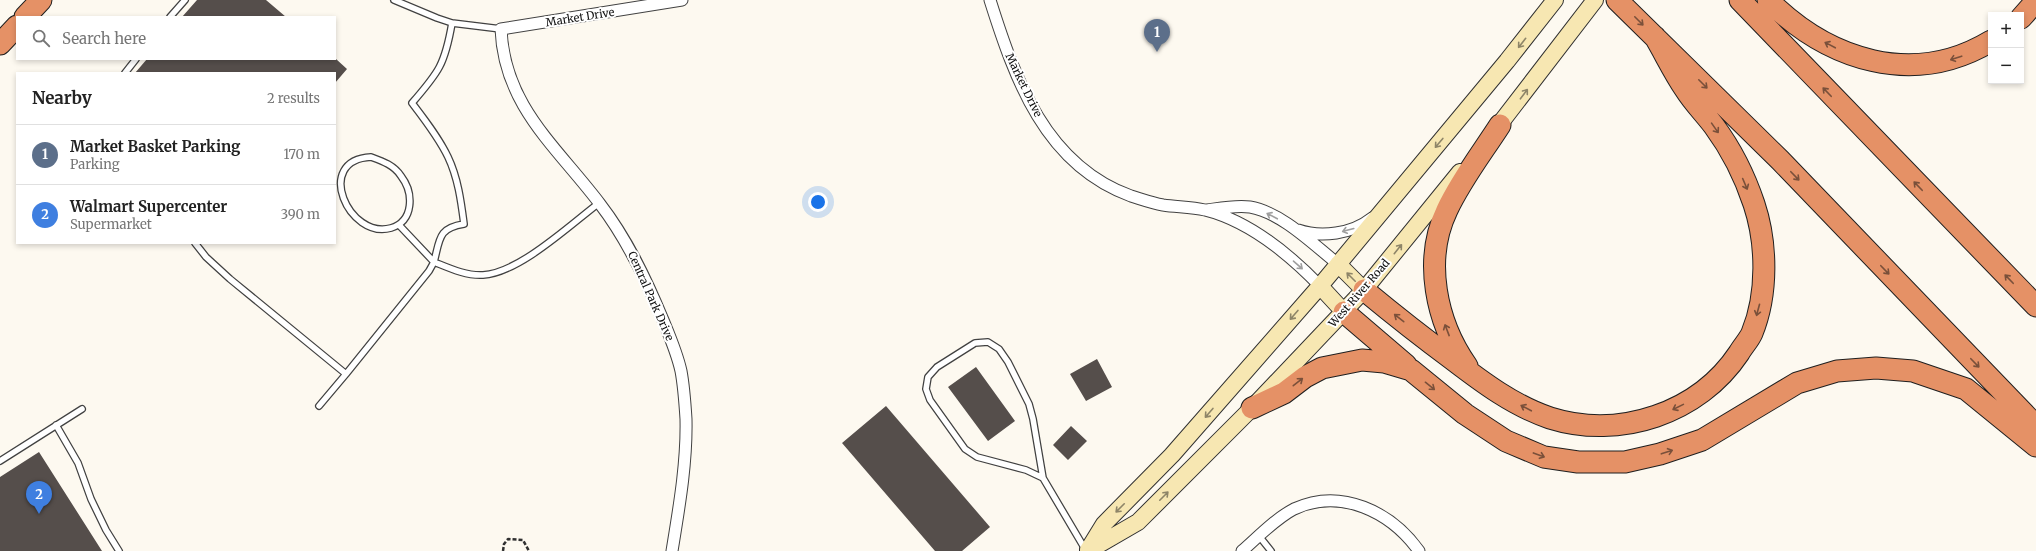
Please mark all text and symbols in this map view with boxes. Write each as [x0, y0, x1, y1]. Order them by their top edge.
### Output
street label: Market Drive [545, 5, 616, 29]
map controls [1988, 12, 2024, 84]
button: + [1988, 12, 2024, 48]
search box [16, 16, 336, 60]
one-way arrow [1634, 16, 1644, 26]
pin: 1 [1144, 19, 1170, 52]
icon: search [30, 27, 52, 49]
text: Search here [62, 29, 146, 48]
one-way arrow [1517, 37, 1526, 48]
one-way arrow [1824, 41, 1836, 49]
button: − [1988, 48, 2024, 84]
street label: Market Drive [1002, 51, 1046, 119]
one-way arrow [1949, 55, 1962, 62]
one-way arrow [1698, 79, 1708, 89]
text: Nearby [32, 87, 92, 109]
one-way arrow [1823, 87, 1832, 97]
one-way arrow [1520, 89, 1528, 100]
text: 2 results [267, 90, 320, 107]
one-way arrow [1711, 122, 1719, 133]
text: Market Basket Parking [70, 137, 240, 156]
one-way arrow [1434, 137, 1443, 148]
text: 1 [42, 146, 48, 163]
text: 170 m [283, 146, 320, 163]
text: Parking [70, 156, 120, 173]
one-way arrow [1790, 171, 1799, 181]
one-way arrow [1742, 177, 1750, 189]
one-way arrow [1913, 181, 1923, 191]
your location [808, 192, 828, 212]
text: Walmart Supercenter [70, 197, 227, 216]
text: 2 [41, 206, 49, 223]
text: 390 m [281, 206, 320, 223]
one-way arrow [1266, 212, 1278, 219]
text: Supermarket [70, 216, 152, 233]
one-way arrow [1342, 227, 1355, 234]
one-way arrow [1393, 243, 1402, 254]
street label: Central Park Drive [625, 249, 677, 343]
street label: West River Road [1325, 256, 1393, 331]
one-way arrow [1293, 260, 1303, 269]
one-way arrow [1880, 265, 1890, 275]
one-way arrow [1346, 272, 1356, 282]
one-way arrow [2004, 274, 2014, 284]
one-way arrow [1754, 304, 1761, 317]
one-way arrow [1290, 310, 1299, 321]
one-way arrow [1393, 313, 1404, 322]
one-way arrow [1443, 325, 1451, 337]
one-way arrow [1970, 358, 1980, 368]
one-way arrow [1292, 378, 1303, 386]
one-way arrow [1425, 381, 1436, 390]
one-way arrow [1520, 404, 1532, 411]
one-way arrow [1672, 404, 1684, 411]
one-way arrow [1204, 408, 1213, 418]
one-way arrow [1661, 447, 1673, 455]
one-way arrow [1533, 451, 1545, 459]
pin: 2 [26, 481, 52, 514]
one-way arrow [1159, 491, 1169, 501]
one-way arrow [1115, 503, 1125, 513]

